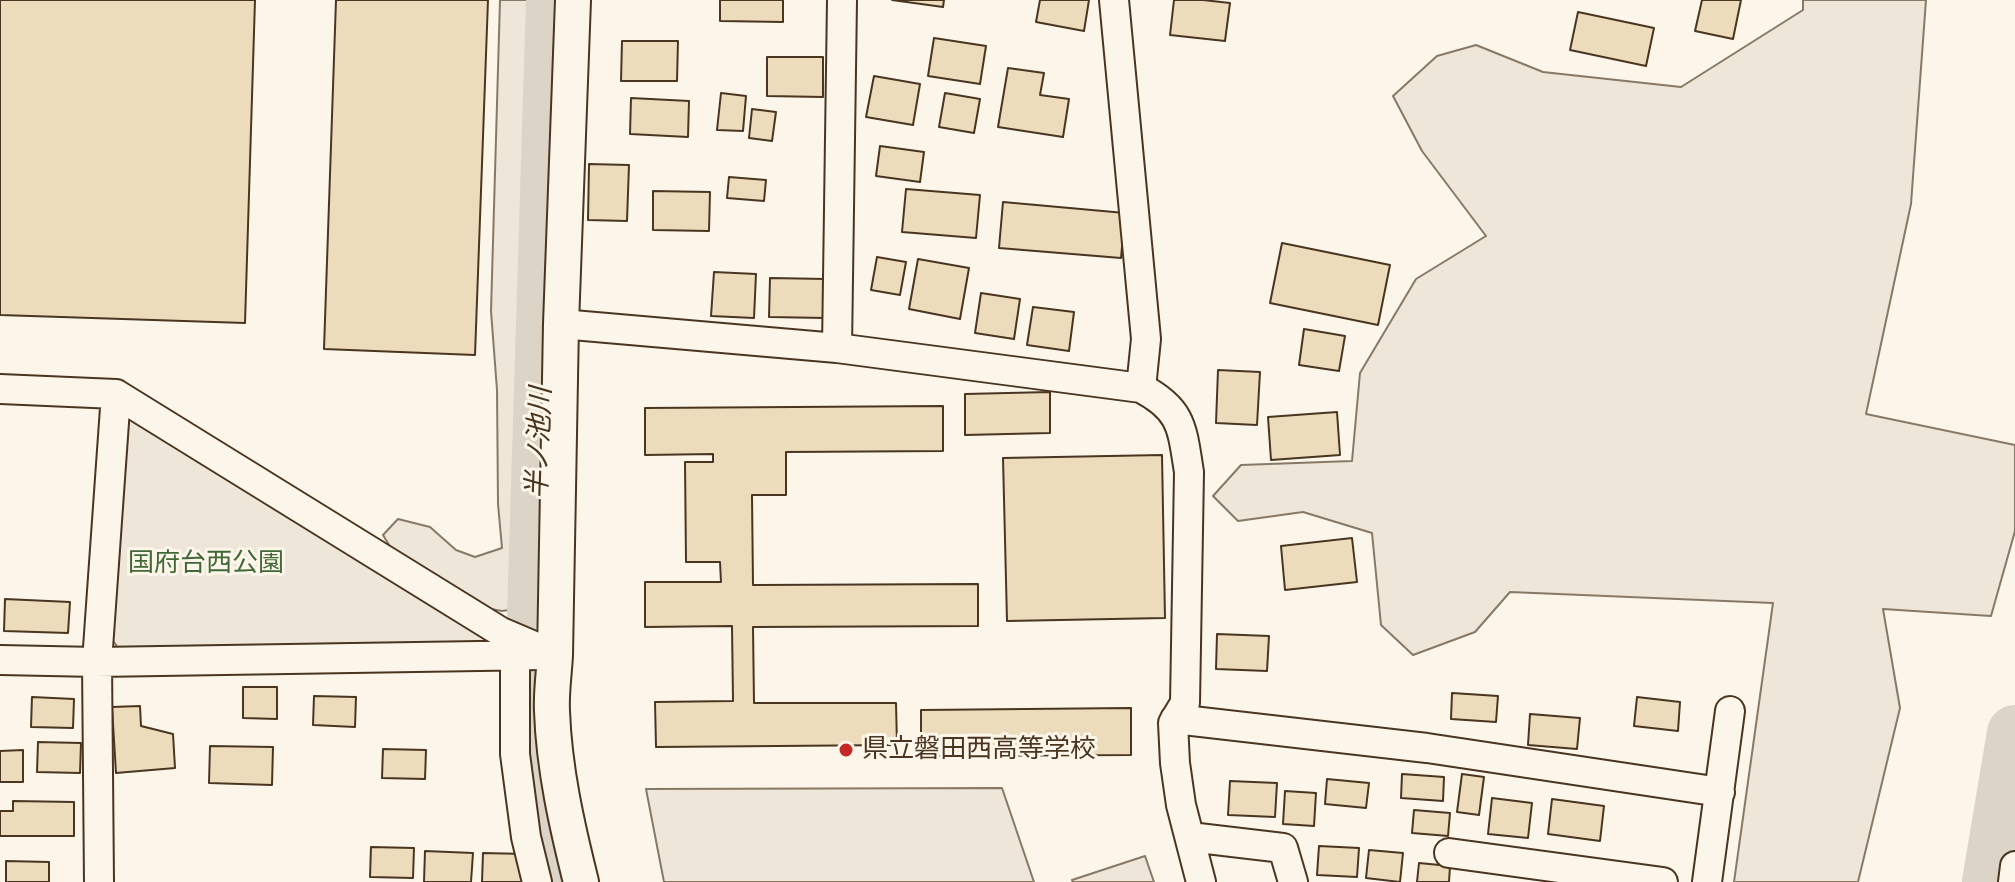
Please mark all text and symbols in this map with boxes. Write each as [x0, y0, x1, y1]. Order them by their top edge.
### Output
water label: 半ノ池川 [521, 386, 559, 500]
park label: 国府台西公園 [128, 548, 284, 580]
place label: 県立磐田西高等学校 [862, 734, 1096, 766]
marker: 県立磐田西高等学校 [837, 741, 855, 759]

